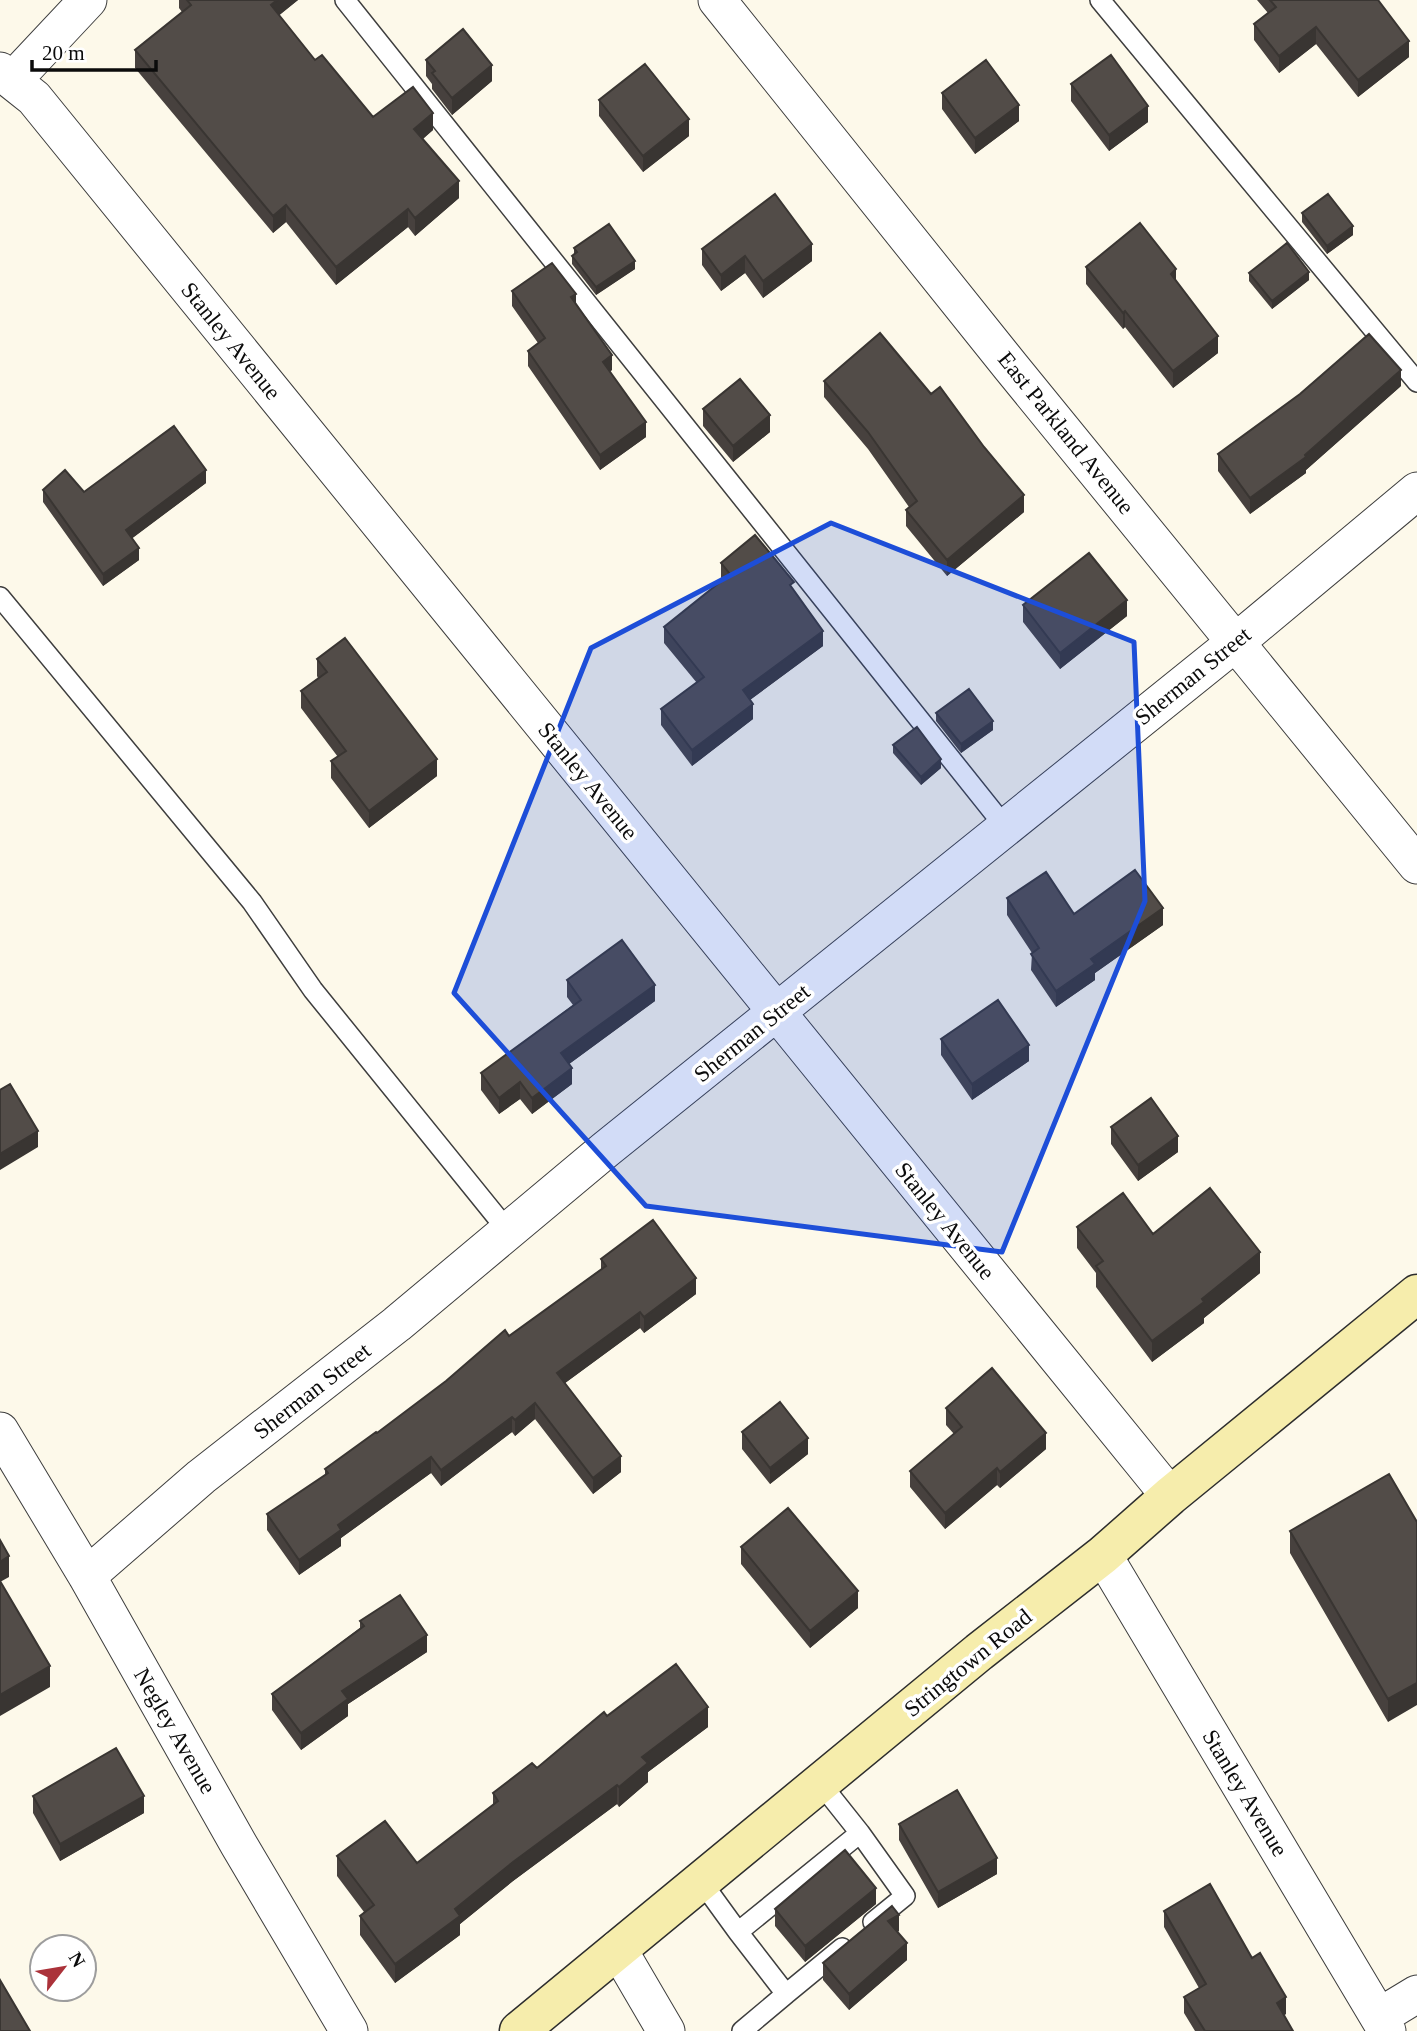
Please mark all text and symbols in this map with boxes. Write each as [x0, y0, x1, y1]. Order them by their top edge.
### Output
scale bar [32, 28, 156, 72]
text: 20 m [42, 41, 85, 65]
street label: Stanley Avenue [176, 277, 286, 405]
street label: East Parkland Avenue [993, 347, 1139, 519]
street label: Sherman Street [1130, 621, 1256, 730]
street label: Stanley Avenue [533, 717, 643, 845]
street label: Sherman Street [689, 978, 815, 1087]
street label: Stanley Avenue [890, 1157, 1000, 1285]
street label: Sherman Street [249, 1337, 376, 1444]
street label: Stringtown Road [899, 1604, 1037, 1722]
street label: Negley Avenue [129, 1664, 221, 1798]
street label: Stanley Avenue [1197, 1725, 1293, 1861]
north arrow [28, 1933, 98, 2003]
text: N [65, 1948, 90, 1971]

